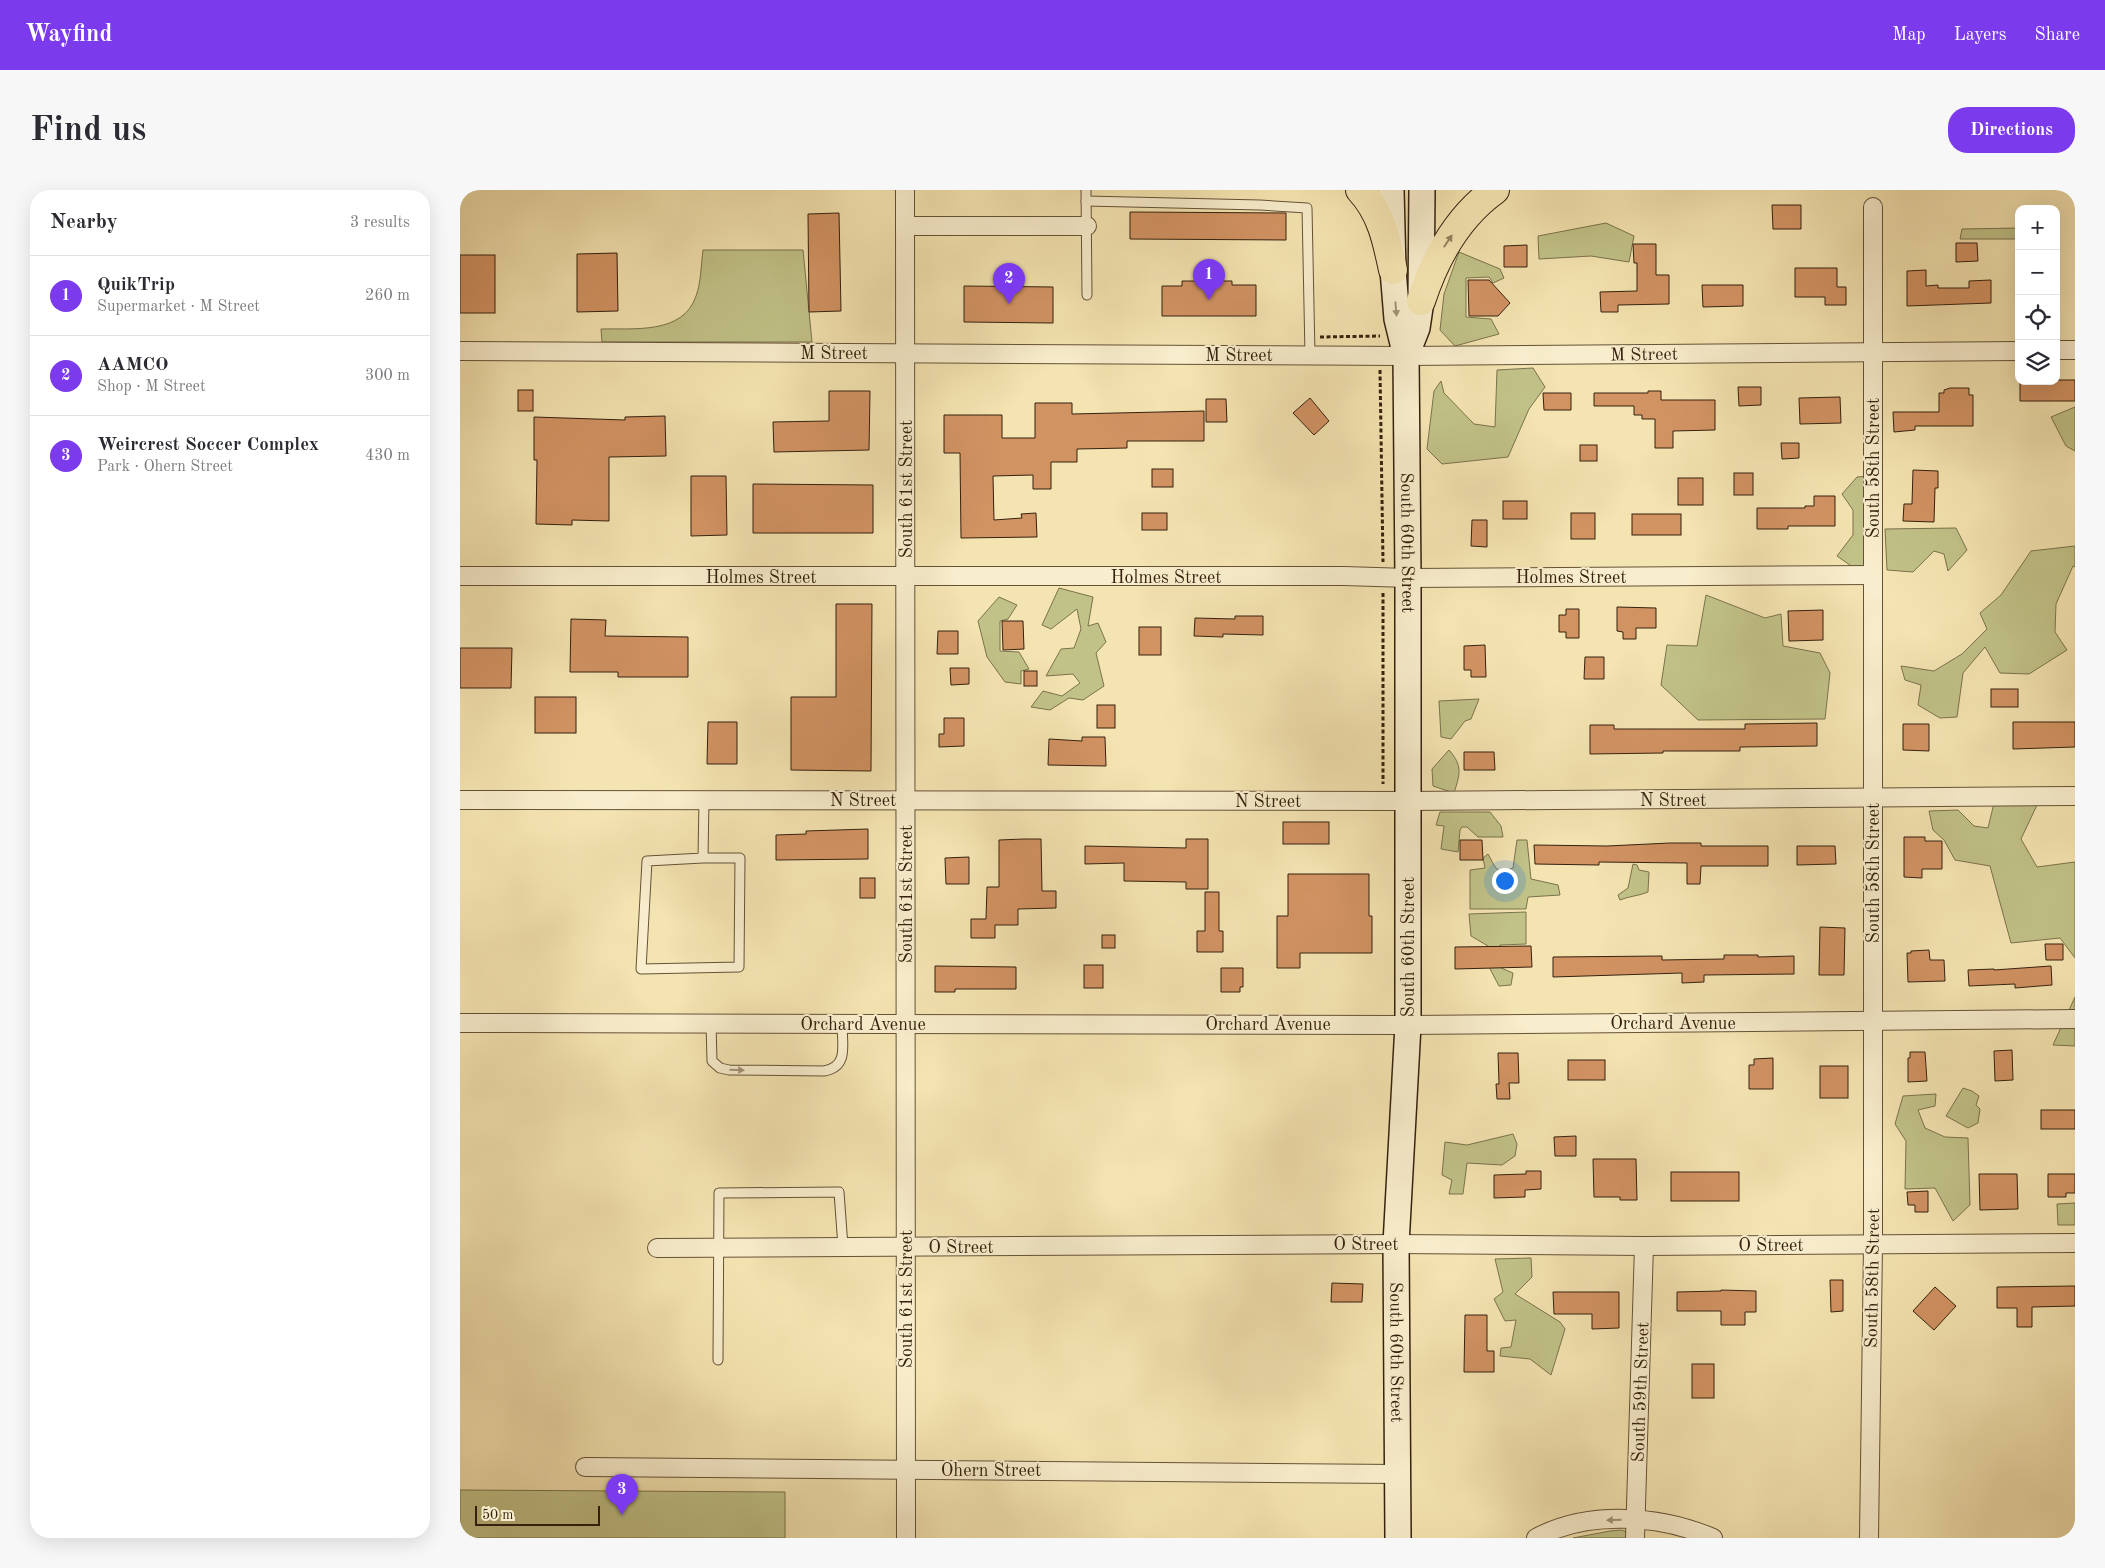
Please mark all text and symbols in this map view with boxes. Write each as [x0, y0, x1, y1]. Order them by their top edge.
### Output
text: Wayfind [25, 23, 112, 47]
text: Map [1892, 26, 1926, 44]
text: Layers [1954, 26, 2006, 44]
text: Share [2034, 26, 2080, 44]
button: Directions [1948, 107, 2075, 153]
text: Find us [30, 113, 146, 148]
map controls [2015, 205, 2060, 385]
button: + [2015, 205, 2060, 250]
text: Nearby [50, 212, 118, 233]
text: 3 results [350, 215, 410, 231]
one-way arrow [1443, 234, 1453, 248]
button: − [2015, 250, 2060, 295]
pin: 1 [1193, 259, 1225, 300]
pin: 2 [993, 263, 1025, 304]
text: QuikTrip [97, 276, 175, 295]
text: 1 [61, 288, 71, 304]
text: 260 m [365, 288, 410, 304]
button: locate [2015, 295, 2060, 340]
text: Supermarket · M Street [97, 299, 260, 315]
one-way arrow [1392, 301, 1400, 317]
button: layers [2015, 340, 2060, 385]
street label: M Street [800, 345, 868, 363]
street label: M Street [1610, 345, 1678, 365]
street label: M Street [1205, 347, 1273, 365]
text: AAMCO [97, 356, 169, 375]
text: 2 [61, 368, 71, 384]
text: 300 m [365, 368, 410, 384]
text: Shop · M Street [97, 379, 206, 395]
street label: South 58th Street [1865, 398, 1883, 538]
street label: South 61st Street [898, 420, 916, 558]
text: Weircrest Soccer Complex [97, 436, 319, 455]
text: 3 [61, 448, 71, 464]
text: 430 m [365, 448, 410, 464]
text: Park · Ohern Street [97, 459, 233, 475]
street label: South 60th Street [1397, 472, 1416, 613]
street label: Holmes Street [705, 569, 817, 587]
street label: Holmes Street [1110, 569, 1222, 587]
street label: Holmes Street [1515, 569, 1627, 587]
street label: N Street [830, 792, 896, 810]
street label: N Street [1640, 792, 1706, 810]
street label: N Street [1235, 793, 1301, 811]
street label: South 58th Street [1865, 803, 1883, 943]
street label: South 61st Street [898, 825, 916, 963]
your location [1492, 868, 1518, 894]
street label: South 60th Street [1400, 877, 1418, 1017]
street label: Orchard Avenue [1610, 1015, 1736, 1033]
street label: Orchard Avenue [800, 1016, 926, 1034]
street label: Orchard Avenue [1205, 1016, 1331, 1034]
one-way arrow [730, 1066, 746, 1074]
street label: South 58th Street [1863, 1208, 1883, 1348]
street label: South 61st Street [898, 1230, 916, 1368]
street label: O Street [1333, 1236, 1399, 1254]
street label: O Street [1738, 1237, 1804, 1255]
street label: O Street [928, 1239, 994, 1257]
street label: South 60th Street [1386, 1282, 1405, 1423]
street label: South 59th Street [1630, 1321, 1652, 1463]
street label: Ohern Street [941, 1462, 1041, 1480]
pin: 3 [606, 1474, 638, 1515]
scale bar [475, 1503, 600, 1526]
text: 50 m [482, 1508, 513, 1522]
one-way arrow [1606, 1517, 1622, 1525]

